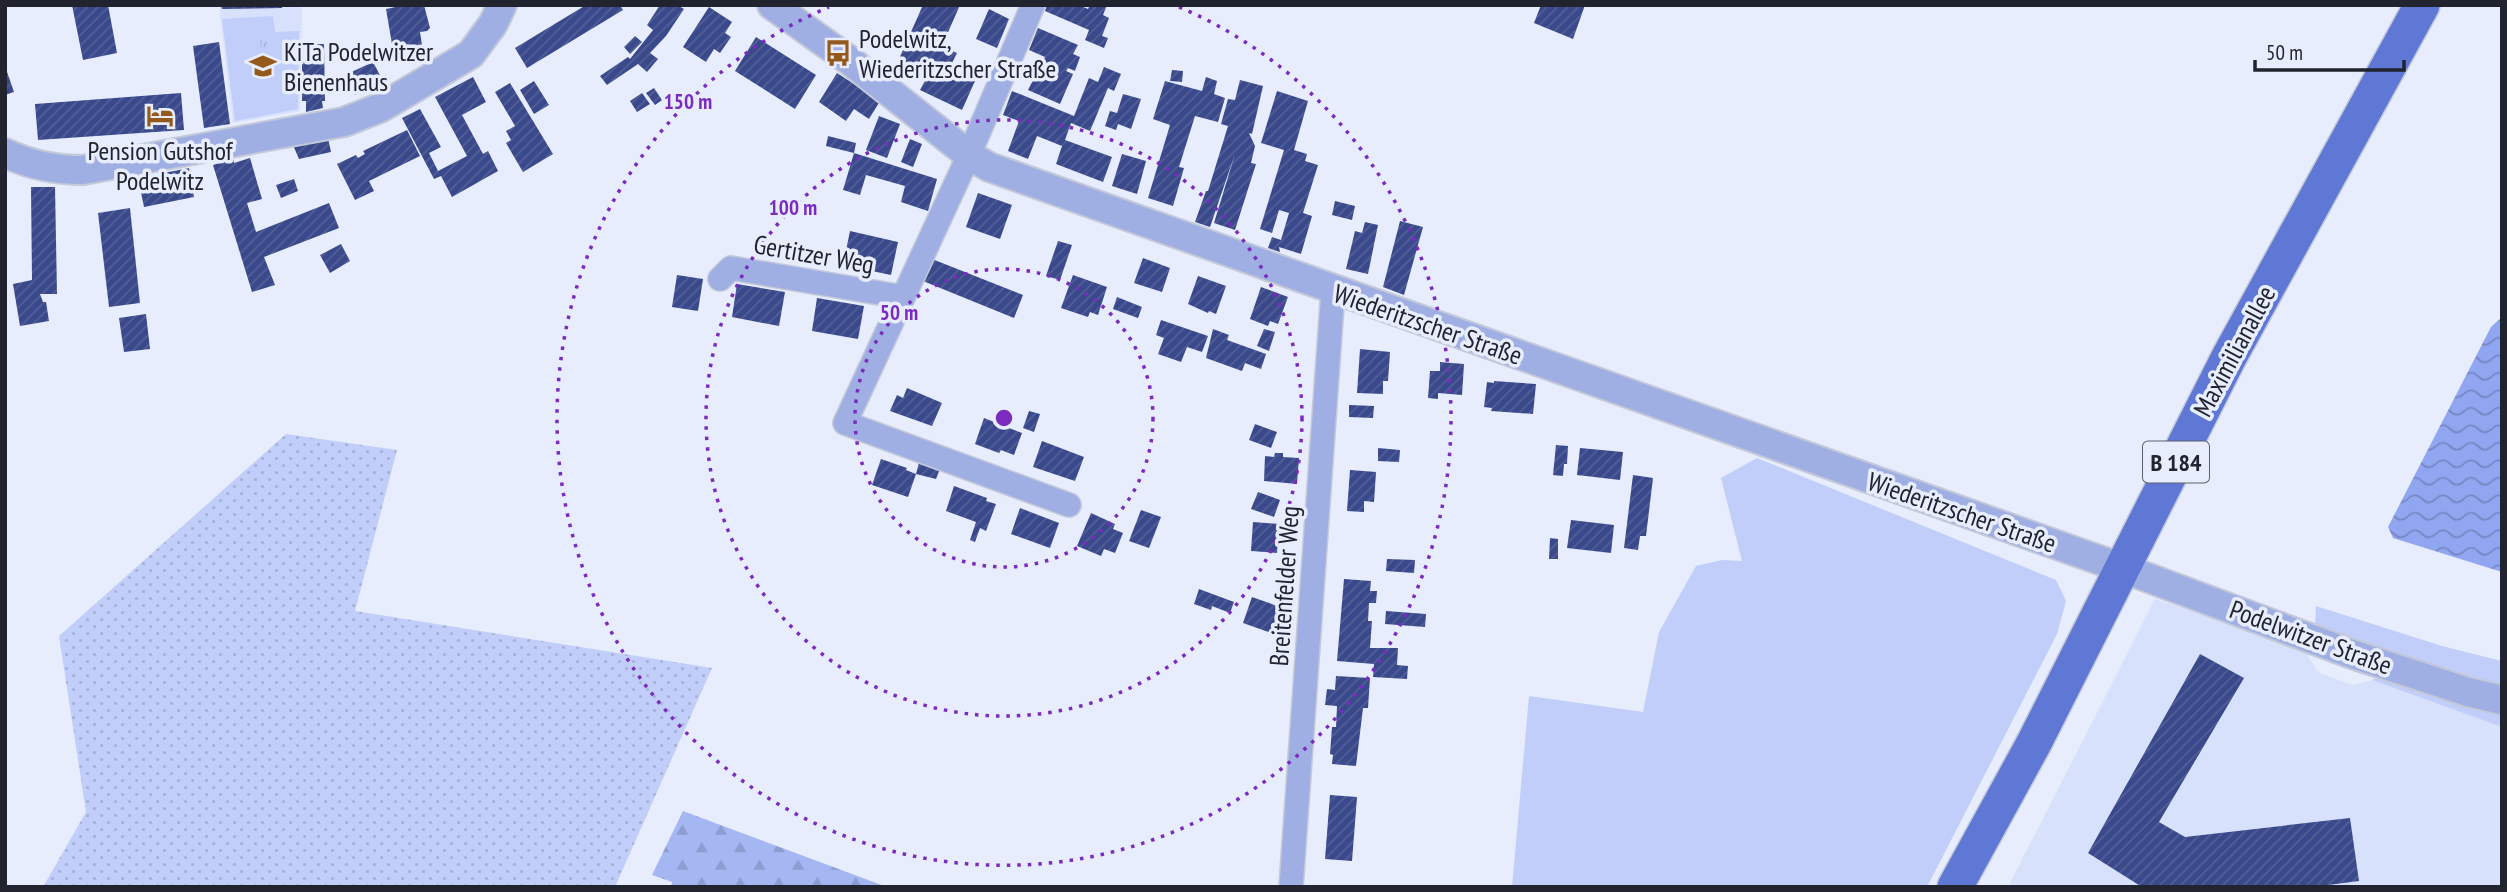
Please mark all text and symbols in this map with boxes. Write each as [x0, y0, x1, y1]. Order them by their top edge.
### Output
place label: Podelwitz, Wiederitzscher Straße [859, 22, 1056, 85]
scale bar [2255, 28, 2404, 72]
place label: KiTa Podelwitzer Bienenhaus [284, 35, 433, 98]
bus stop icon: Podelwitz, Wiederitzscher Straße [823, 38, 853, 68]
text: 50 m [2266, 39, 2303, 66]
school or university icon: KiTa Podelwitzer Bienenhaus [248, 51, 278, 81]
text: 150 m [664, 88, 712, 115]
hotel icon: Pension Gutshof Podelwitz [145, 101, 175, 131]
place label: Pension Gutshof Podelwitz [88, 134, 234, 197]
text: 100 m [769, 194, 817, 221]
street label: Gertitzer Weg [751, 227, 877, 281]
street label: Wiederitzscher Straße [1329, 276, 1527, 372]
street label: Maximilianallee [2186, 280, 2282, 422]
text: 50 m [880, 299, 918, 326]
centre of rings [992, 406, 1016, 430]
road number: B 184 [2143, 442, 2209, 482]
street label: Wiederitzscher Straße [1863, 464, 2061, 560]
street label: Breitenfelder Weg [1262, 505, 1306, 667]
street label: Podelwitzer Straße [2225, 592, 2397, 682]

